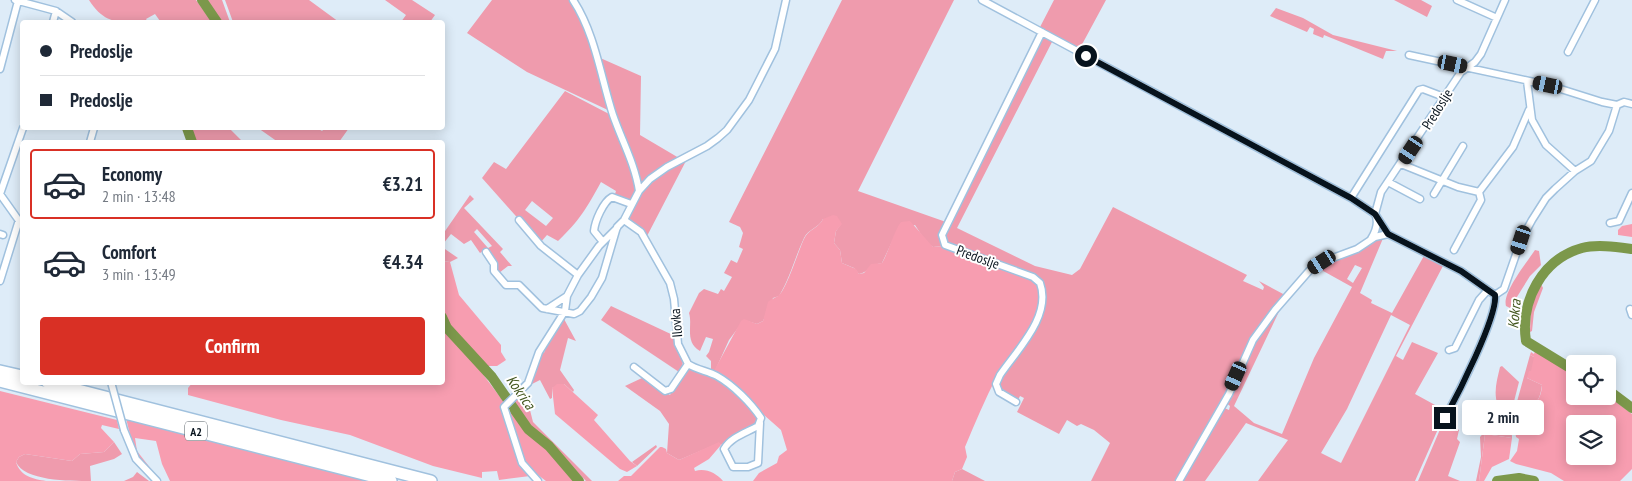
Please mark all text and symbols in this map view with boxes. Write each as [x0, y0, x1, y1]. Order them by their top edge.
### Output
text: Predoslje [70, 39, 133, 63]
route start [1075, 45, 1097, 67]
car [1436, 54, 1469, 74]
car [1531, 75, 1564, 95]
street label: Predoslje [1418, 85, 1457, 133]
text: Predoslje [70, 88, 133, 112]
car [1396, 133, 1425, 167]
icon: car [42, 162, 87, 207]
text: Economy [102, 162, 162, 186]
text: €3.21 [383, 172, 423, 196]
text: 2 min · 13:48 [102, 186, 176, 206]
car [1509, 223, 1532, 257]
icon: car [42, 240, 87, 285]
text: Comfort [102, 240, 156, 264]
street label: Predoslje [954, 241, 1002, 273]
car [1305, 248, 1338, 276]
text: €4.34 [383, 250, 423, 274]
text: 3 min · 13:49 [102, 264, 176, 284]
water label: Kokra [1503, 297, 1525, 330]
street label: Ilovka [666, 308, 686, 338]
button: Confirm [40, 317, 425, 375]
map controls [1566, 355, 1616, 465]
button: locate [1566, 355, 1616, 405]
car [1223, 359, 1248, 393]
water label: Kokrica [502, 371, 540, 414]
callout: 2 min [1462, 400, 1545, 436]
route end [1434, 407, 1456, 429]
text: 2 min [1487, 407, 1519, 427]
button: layers [1566, 415, 1616, 465]
road number: A2 [185, 422, 207, 441]

